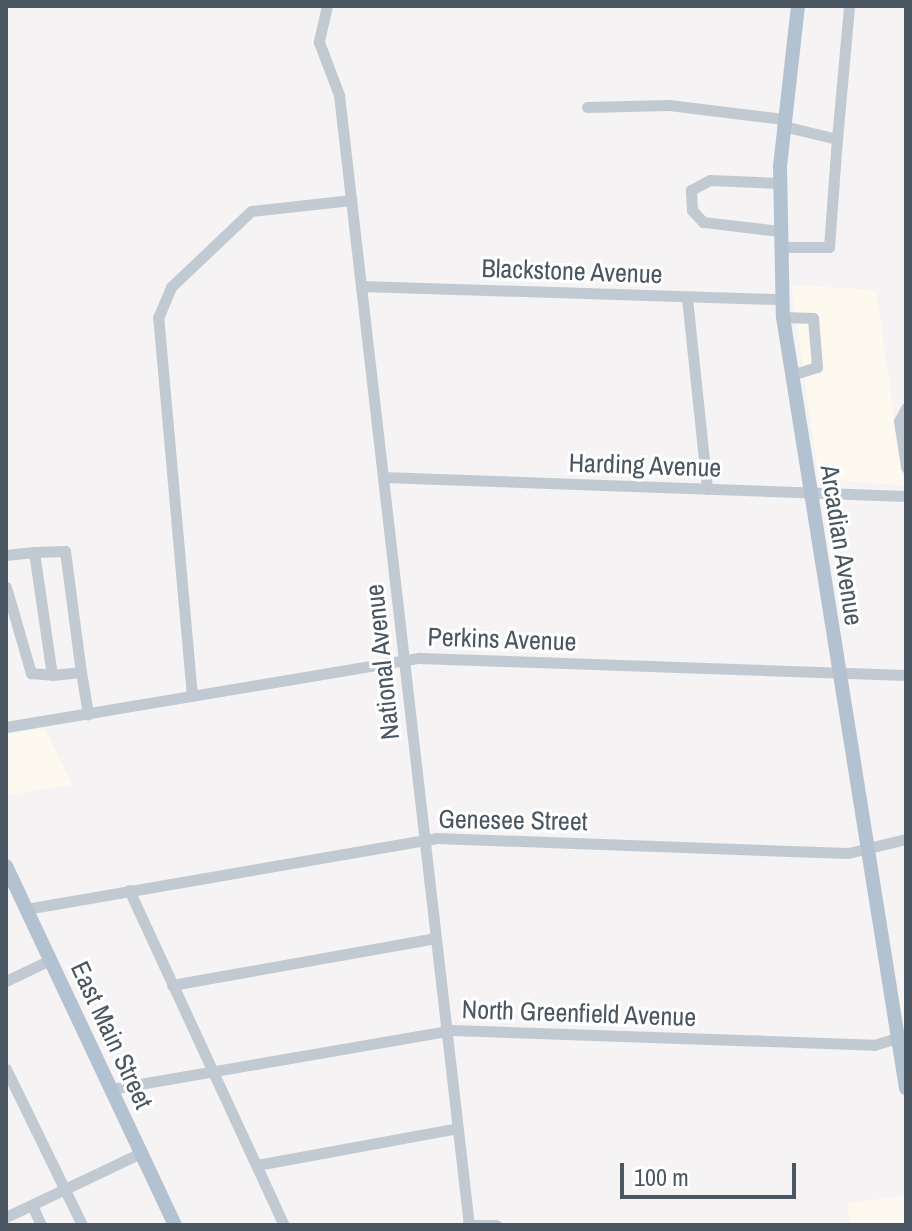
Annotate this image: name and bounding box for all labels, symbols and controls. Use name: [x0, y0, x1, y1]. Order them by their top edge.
street label: Blackstone Avenue: [480, 252, 664, 290]
street label: Harding Avenue: [568, 447, 722, 483]
street label: Arcadian Avenue: [814, 462, 870, 628]
street label: National Avenue: [358, 582, 406, 742]
street label: Perkins Avenue: [426, 621, 578, 657]
street label: Genesee Street: [438, 803, 588, 837]
street label: East Main Street: [64, 956, 160, 1114]
street label: North Greenfield Avenue: [461, 993, 697, 1033]
scale bar: [624, 1147, 800, 1197]
text: 100 m: [634, 1161, 689, 1193]

